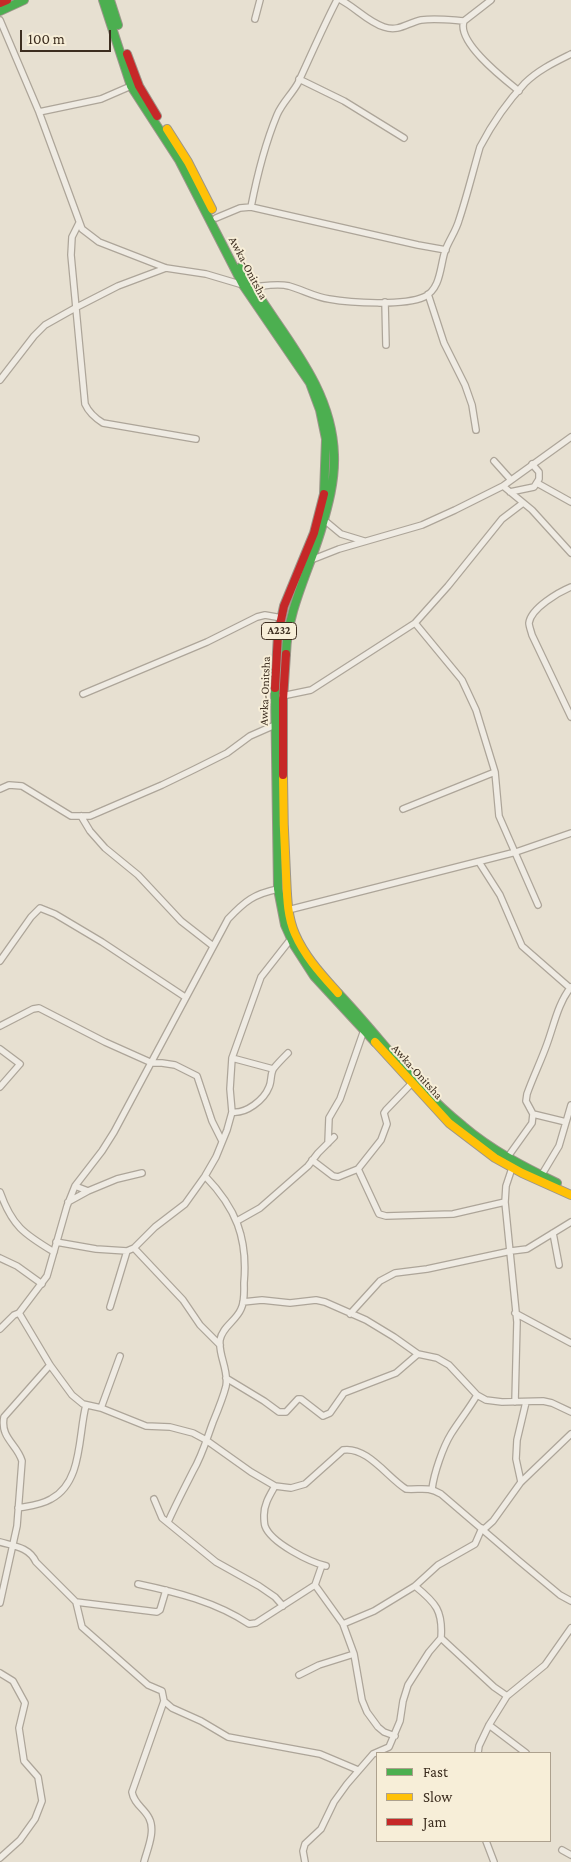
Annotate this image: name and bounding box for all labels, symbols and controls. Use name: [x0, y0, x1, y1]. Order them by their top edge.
scale bar: [22, 20, 114, 52]
text: 100 m: [28, 31, 65, 47]
street label: Awka-Onitsha: [225, 234, 271, 302]
road number: A232: [262, 622, 296, 640]
street label: Awka-Onitsha: [257, 656, 273, 726]
street label: Awka-Onitsha: [388, 1041, 446, 1103]
legend: [376, 1752, 551, 1842]
text: Fast: [423, 1764, 448, 1780]
text: Slow: [423, 1789, 452, 1805]
text: Jam: [423, 1814, 446, 1830]

